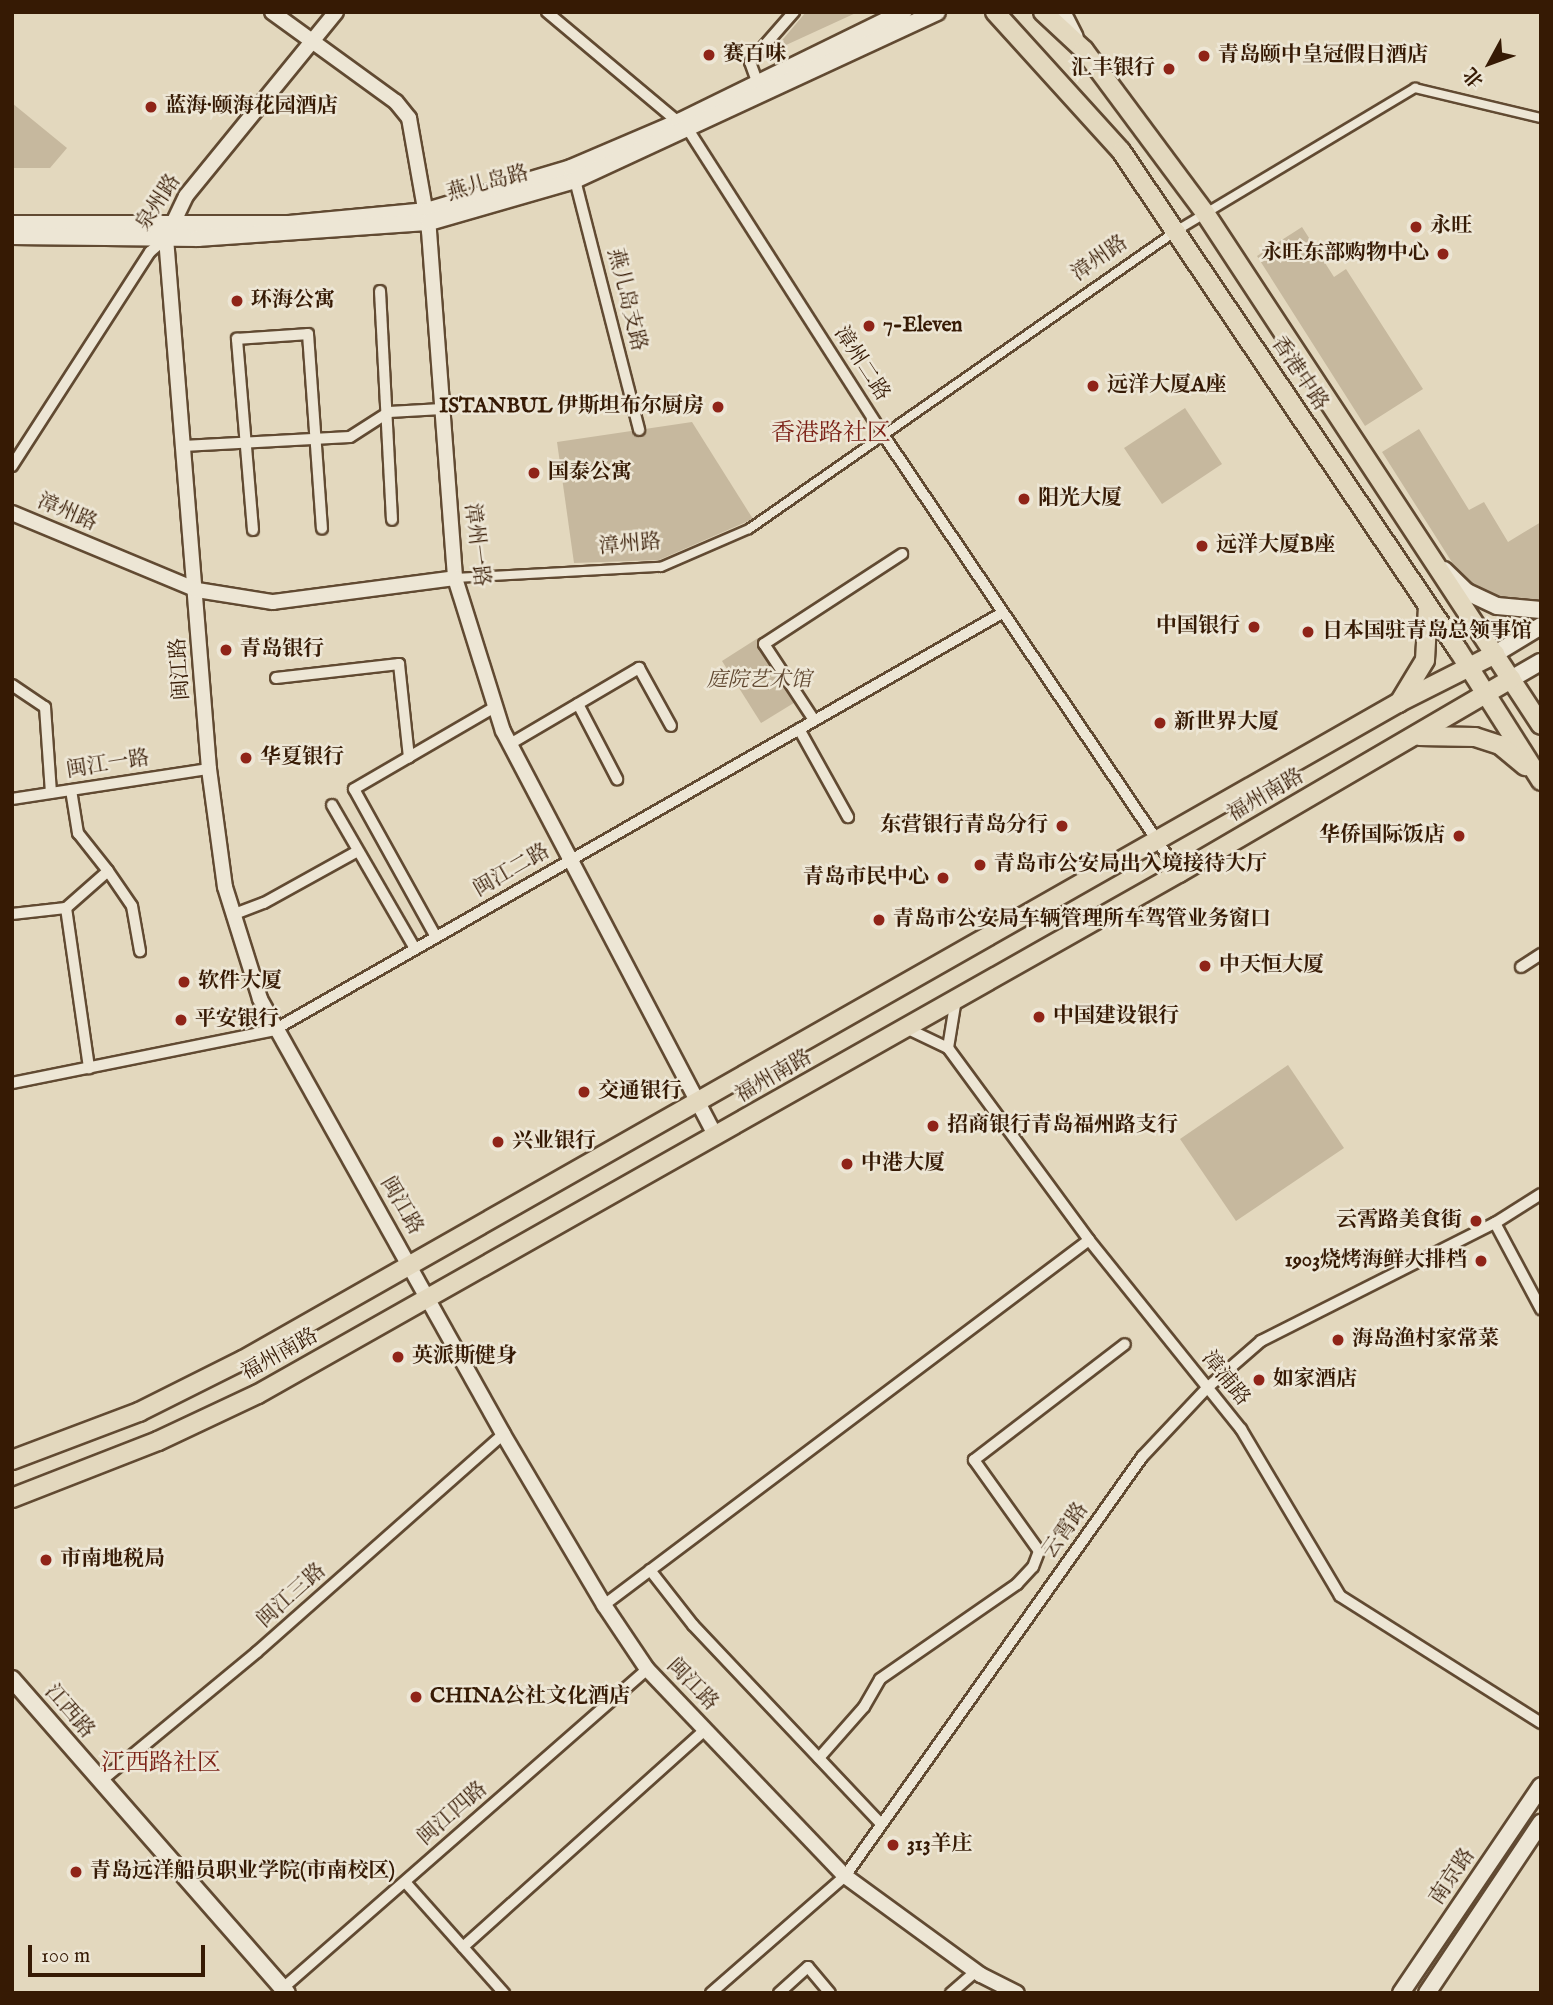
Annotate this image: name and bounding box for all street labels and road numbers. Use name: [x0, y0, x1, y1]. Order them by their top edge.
street label: 燕儿岛路: [444, 161, 532, 207]
street label: 泉州路: [131, 170, 187, 236]
street label: 漳州路: [1067, 231, 1133, 287]
street label: 燕儿岛支路: [601, 246, 651, 354]
street label: 漳州二路: [828, 322, 894, 406]
street label: 香港中路: [1265, 332, 1333, 416]
street label: 漳州路: [33, 489, 101, 537]
street label: 漳州一路: [458, 502, 494, 588]
street label: 漳州路: [598, 530, 662, 560]
street label: 闽江路: [166, 637, 196, 701]
street label: 闽江一路: [65, 746, 151, 784]
street label: 福州南路: [1223, 764, 1309, 828]
street label: 闽江二路: [469, 839, 555, 903]
street label: 福州南路: [731, 1045, 817, 1109]
street label: 闽江路: [374, 1172, 428, 1240]
street label: 福州南路: [237, 1324, 323, 1386]
street label: 漳浦路: [1195, 1347, 1255, 1411]
street label: 云霄路: [1038, 1498, 1094, 1564]
street label: 闽江三路: [252, 1559, 332, 1633]
street label: 闽江路: [661, 1654, 723, 1716]
street label: 江西路: [39, 1680, 99, 1744]
street label: 闽江四路: [413, 1777, 493, 1851]
street label: 南京路: [1425, 1844, 1481, 1910]

